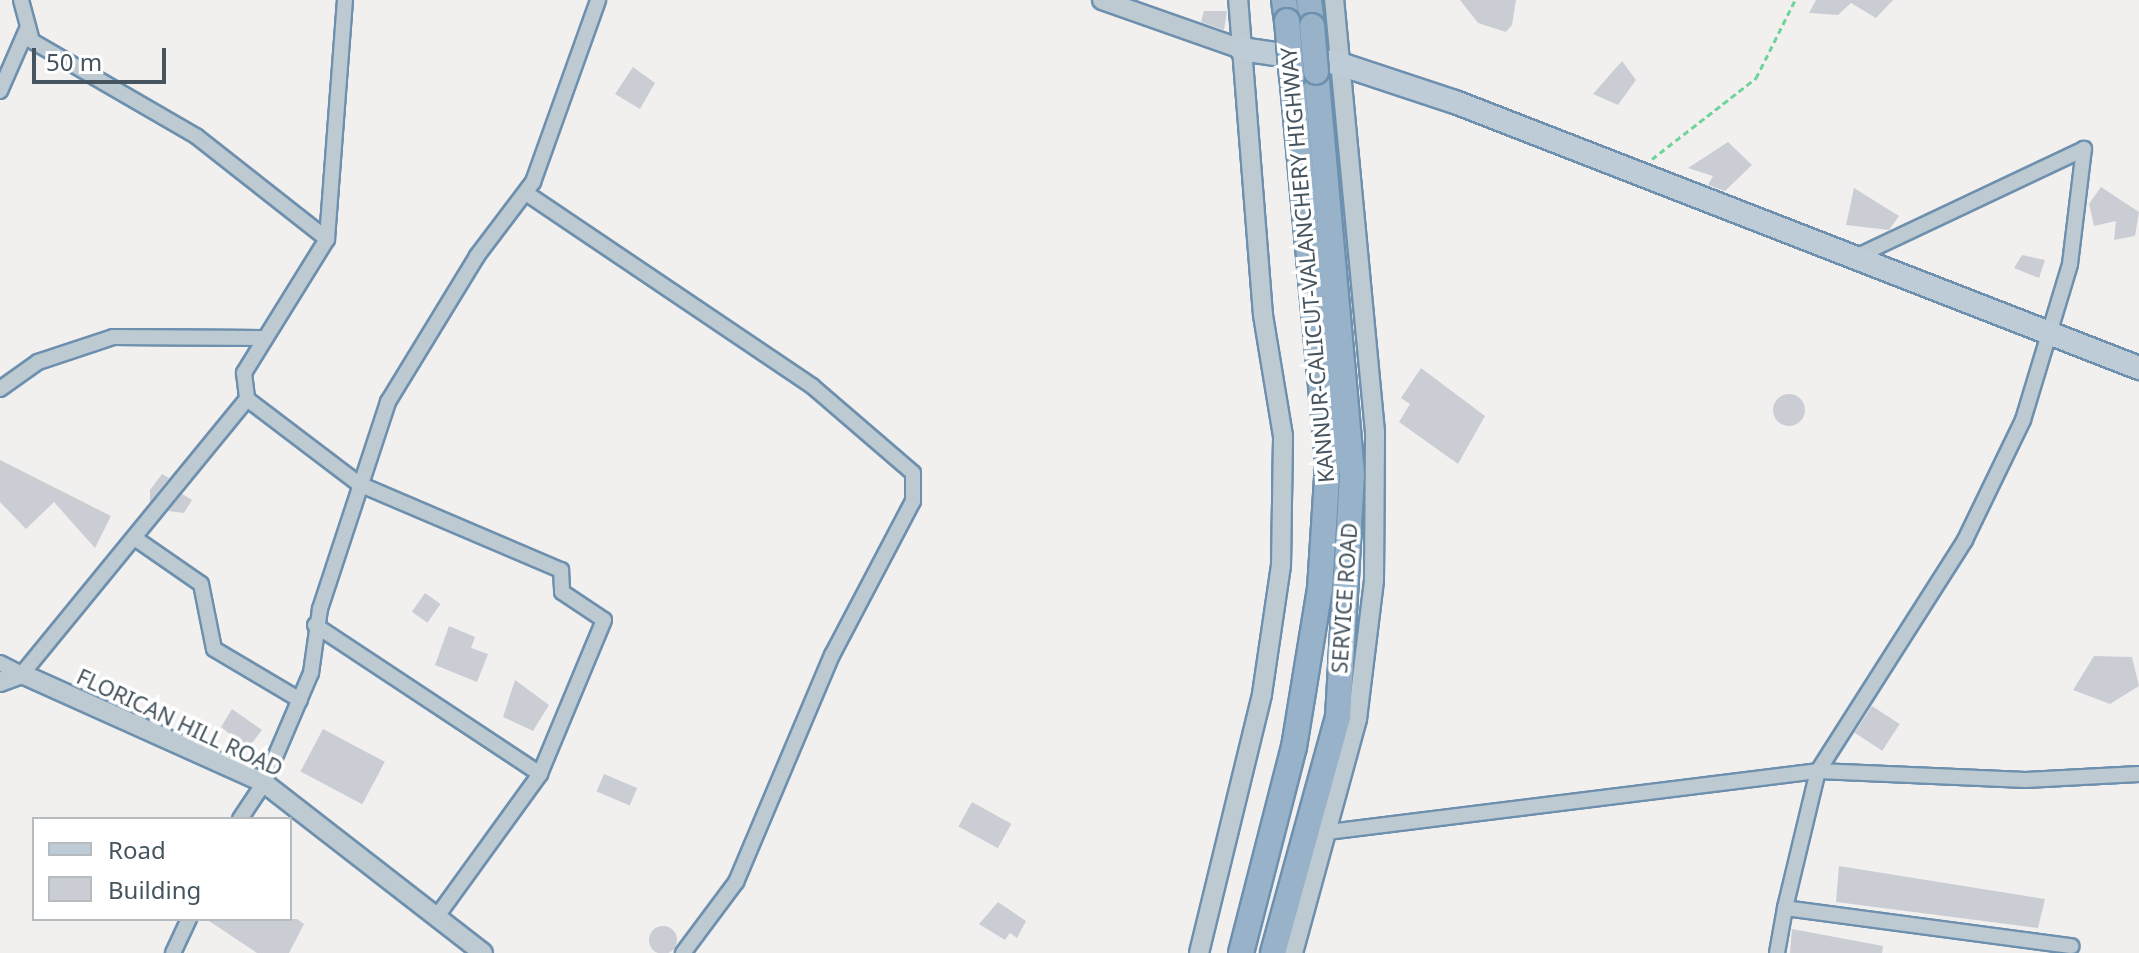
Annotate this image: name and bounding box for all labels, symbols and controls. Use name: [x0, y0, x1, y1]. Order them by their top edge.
scale bar: [36, 32, 170, 82]
text: 50 m: [46, 45, 102, 78]
street label: KANNUR-CALICUT-VALANCHERY HIGHWAY: [1275, 46, 1339, 484]
street label: SERVICE ROAD: [1326, 522, 1362, 674]
street label: FLORICAN HILL ROAD: [73, 663, 287, 781]
legend: [32, 817, 292, 921]
text: Road: [108, 833, 166, 866]
text: Building: [108, 873, 201, 906]

